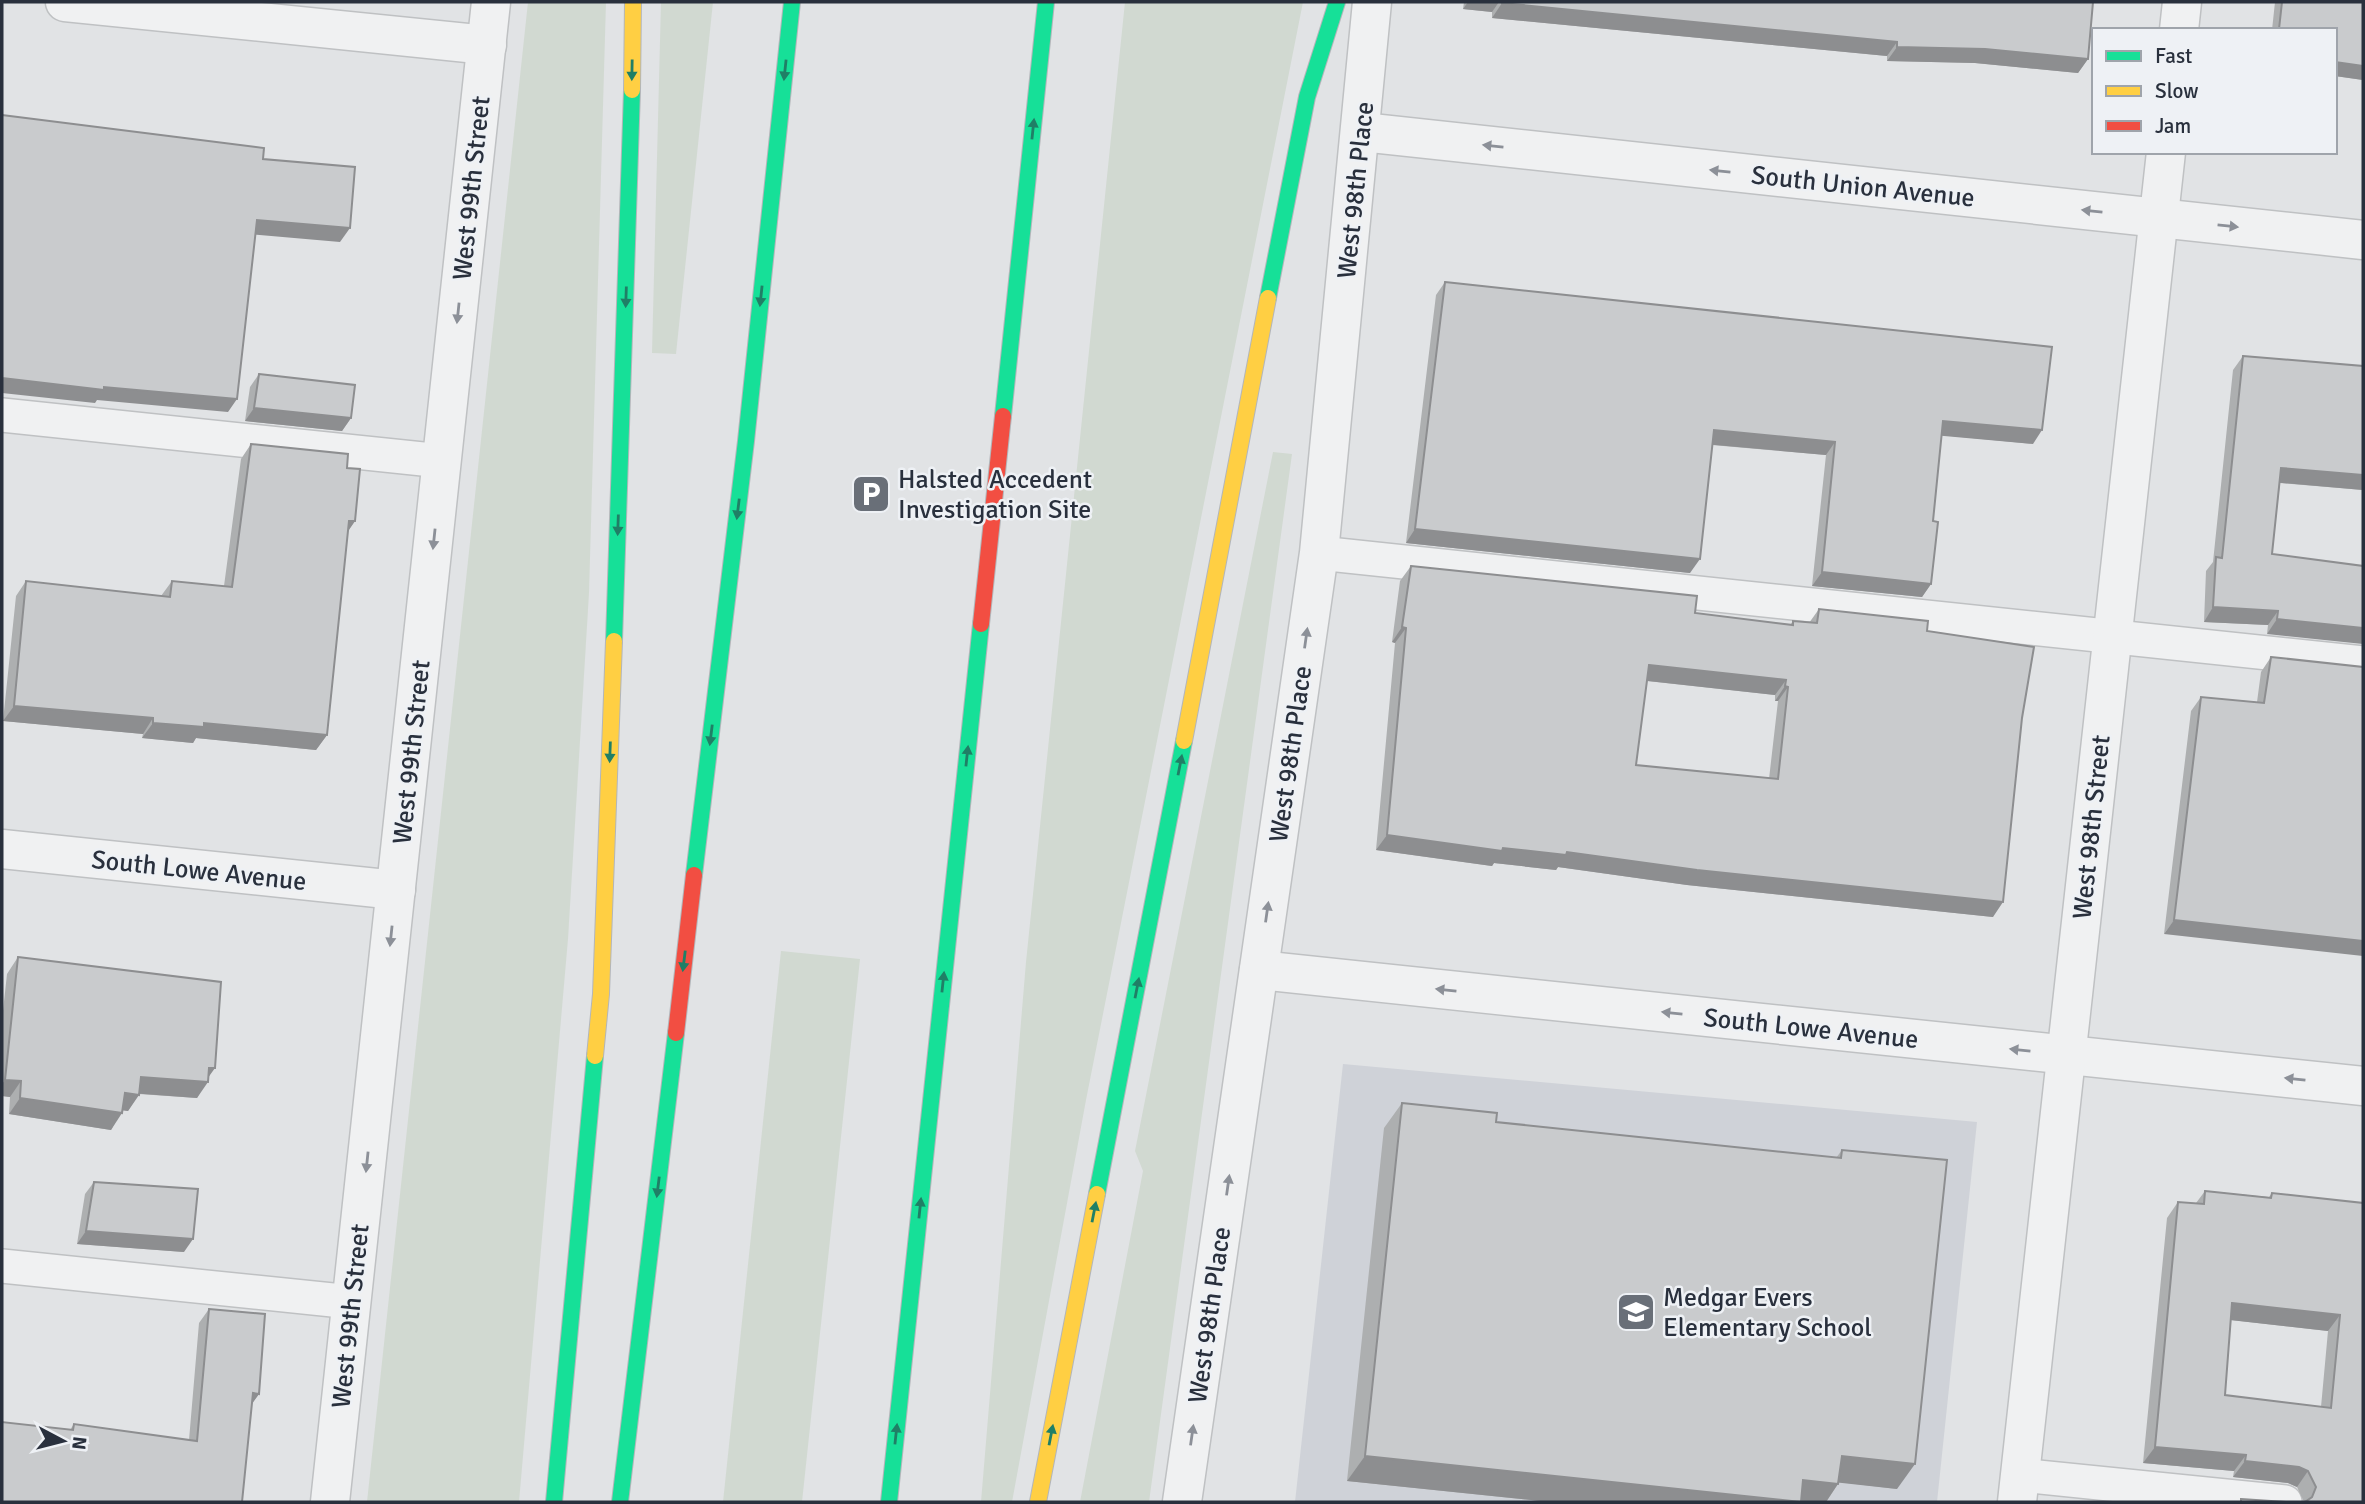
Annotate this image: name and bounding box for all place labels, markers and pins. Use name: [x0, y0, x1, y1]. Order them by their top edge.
place label: Halsted Accedent Investigation Site: [898, 464, 1092, 526]
parking icon: Halsted Accedent Investigation Site: [850, 473, 892, 515]
place label: Medgar Evers Elementary School: [1663, 1282, 1872, 1344]
school or university icon: Medgar Evers Elementary School: [1615, 1291, 1657, 1333]

